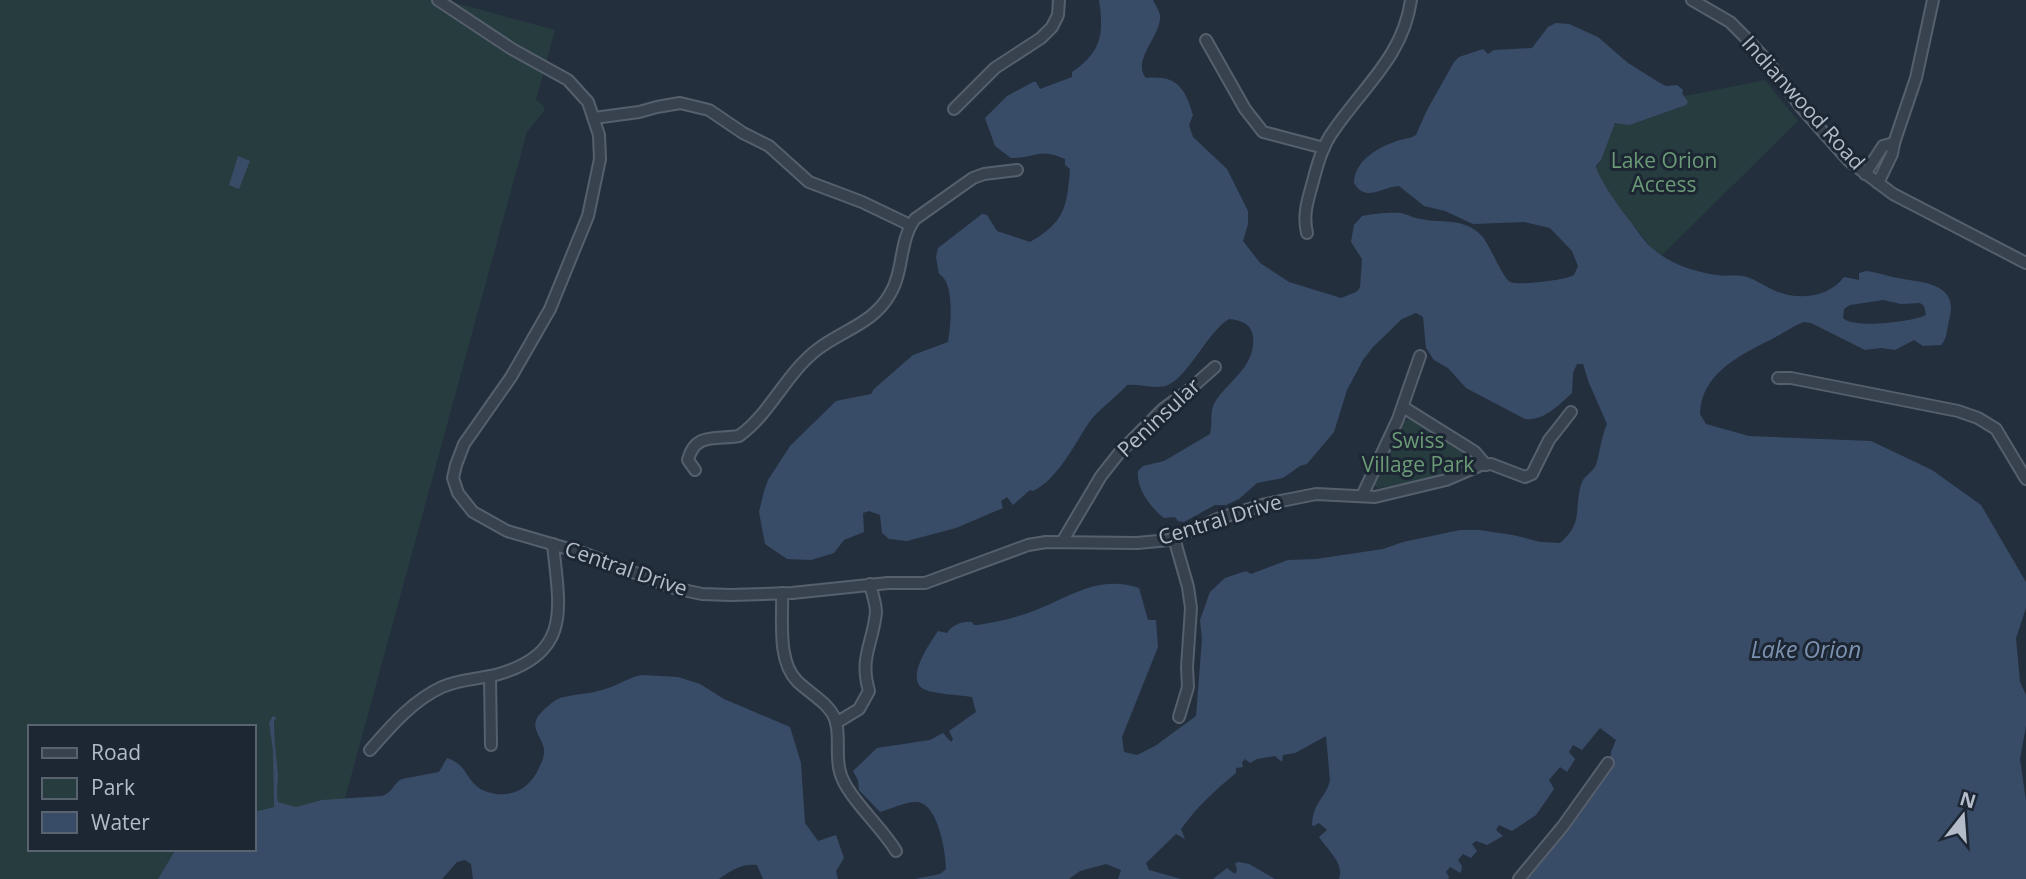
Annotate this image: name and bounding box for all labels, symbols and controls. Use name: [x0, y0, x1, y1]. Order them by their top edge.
street label: Indianwood Road: [1736, 29, 1871, 175]
park label: Lake Orion Access: [1611, 146, 1717, 198]
street label: Peninsular: [1111, 371, 1206, 463]
park label: Swiss Village Park: [1362, 426, 1474, 478]
street label: Central Drive: [1155, 487, 1285, 551]
street label: Central Drive: [561, 534, 691, 602]
water label: Lake Orion: [1751, 633, 1861, 665]
legend: [28, 725, 256, 851]
text: Road: [91, 738, 141, 766]
text: Park: [91, 773, 135, 801]
north arrow: [1928, 781, 1998, 851]
text: N: [1957, 785, 1979, 814]
text: Water: [91, 808, 150, 836]

